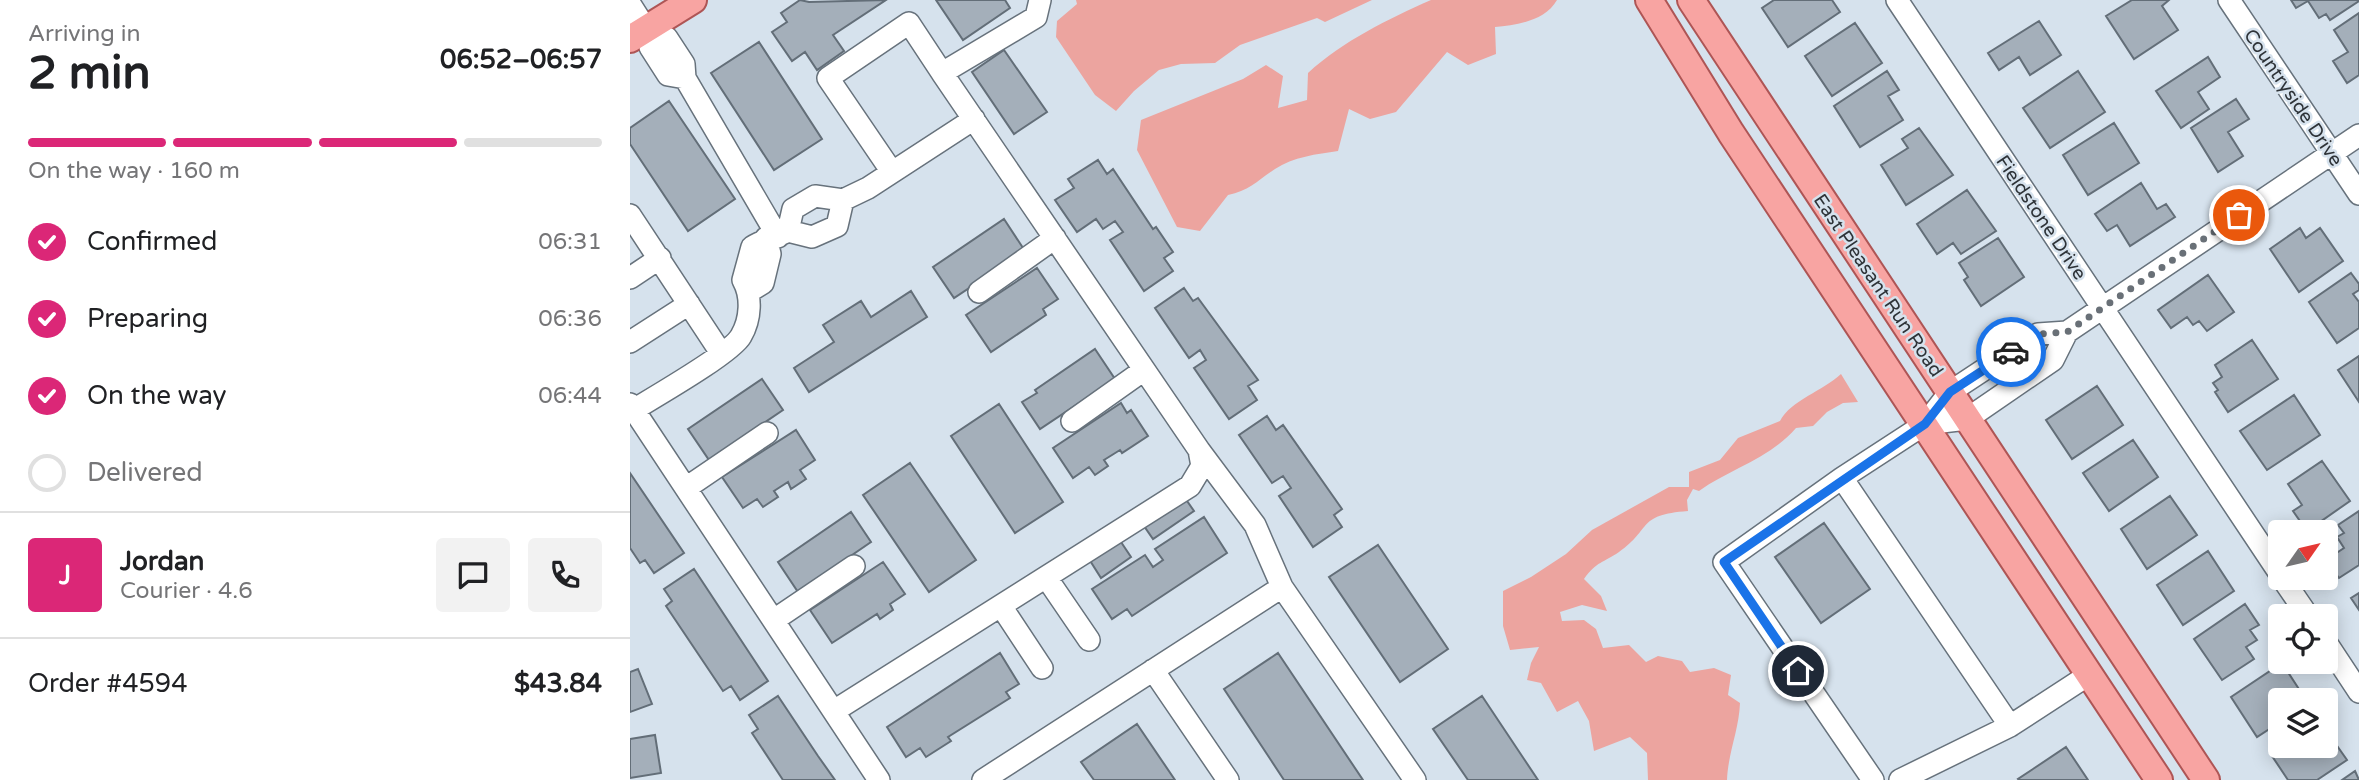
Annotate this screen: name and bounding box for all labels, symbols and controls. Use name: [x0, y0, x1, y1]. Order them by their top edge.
text: Arriving in: [28, 20, 141, 48]
street label: Countryside Drive: [2239, 25, 2347, 170]
text: 06:52–06:57: [440, 44, 602, 75]
text: 2 min: [28, 46, 151, 101]
street label: Fieldstone Drive: [1991, 151, 2091, 284]
text: On the way · 160 m: [28, 157, 240, 185]
pin: [2209, 185, 2269, 245]
street label: East Pleasant Run Road: [1809, 190, 1948, 381]
icon: bag: [2220, 196, 2258, 234]
icon: check: [28, 223, 66, 261]
text: Confirmed: [87, 226, 217, 257]
text: 06:31: [538, 228, 602, 256]
icon: check: [28, 300, 66, 338]
text: Preparing: [87, 303, 208, 334]
text: 06:36: [538, 305, 602, 333]
courier: [1976, 317, 2046, 387]
icon: car: [1992, 333, 2030, 371]
icon: check: [28, 377, 66, 415]
text: On the way: [87, 380, 227, 411]
text: 06:44: [538, 382, 602, 410]
text: Delivered: [87, 457, 203, 488]
north arrow: [2268, 520, 2338, 590]
map controls: [2268, 520, 2338, 758]
button: chat: [436, 538, 510, 612]
button: phone: [528, 538, 602, 612]
text: Jordan: [120, 546, 204, 577]
text: J: [59, 560, 71, 591]
text: Courier · 4.6: [120, 577, 253, 605]
button: locate: [2268, 604, 2338, 674]
pin: [1768, 641, 1828, 701]
icon: home: [1779, 652, 1817, 690]
text: Order #4594: [28, 668, 188, 699]
text: $43.84: [514, 668, 602, 699]
button: layers: [2268, 688, 2338, 758]

